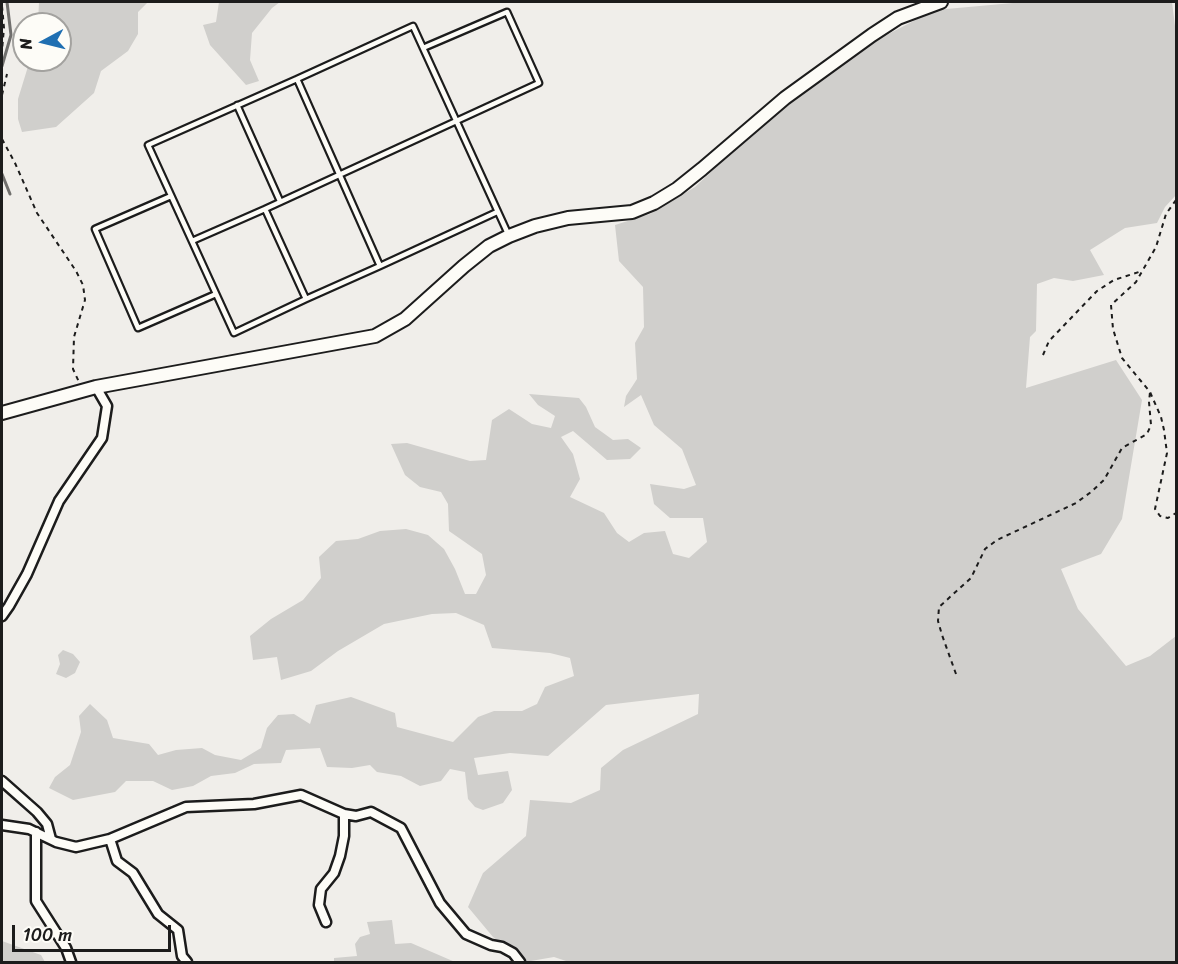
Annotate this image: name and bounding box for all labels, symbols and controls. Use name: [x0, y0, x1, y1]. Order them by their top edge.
north arrow: [12, 12, 72, 72]
text: N: [11, 37, 41, 51]
scale bar: [15, 913, 174, 951]
text: 100 m: [23, 919, 72, 951]

